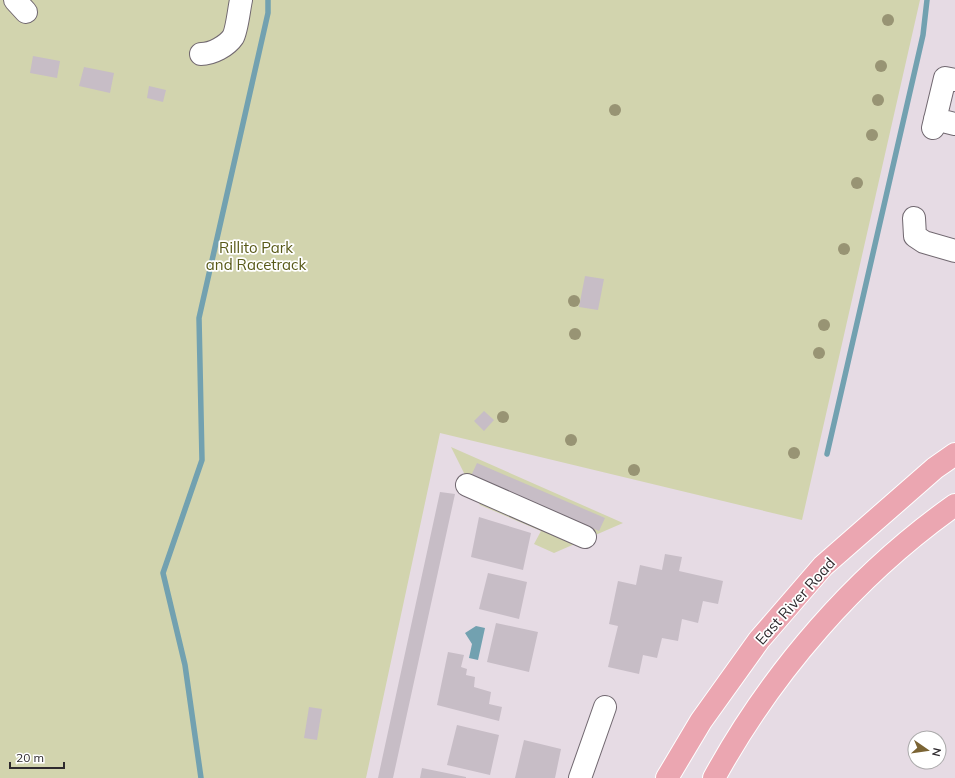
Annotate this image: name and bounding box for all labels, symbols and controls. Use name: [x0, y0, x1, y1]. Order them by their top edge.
park label: Rillito Park and Racetrack: [206, 238, 306, 274]
street label: East River Road: [751, 554, 839, 648]
north arrow: [907, 730, 947, 770]
scale bar: [10, 744, 64, 770]
text: N: [929, 747, 944, 758]
text: 20 m: [16, 750, 44, 765]

